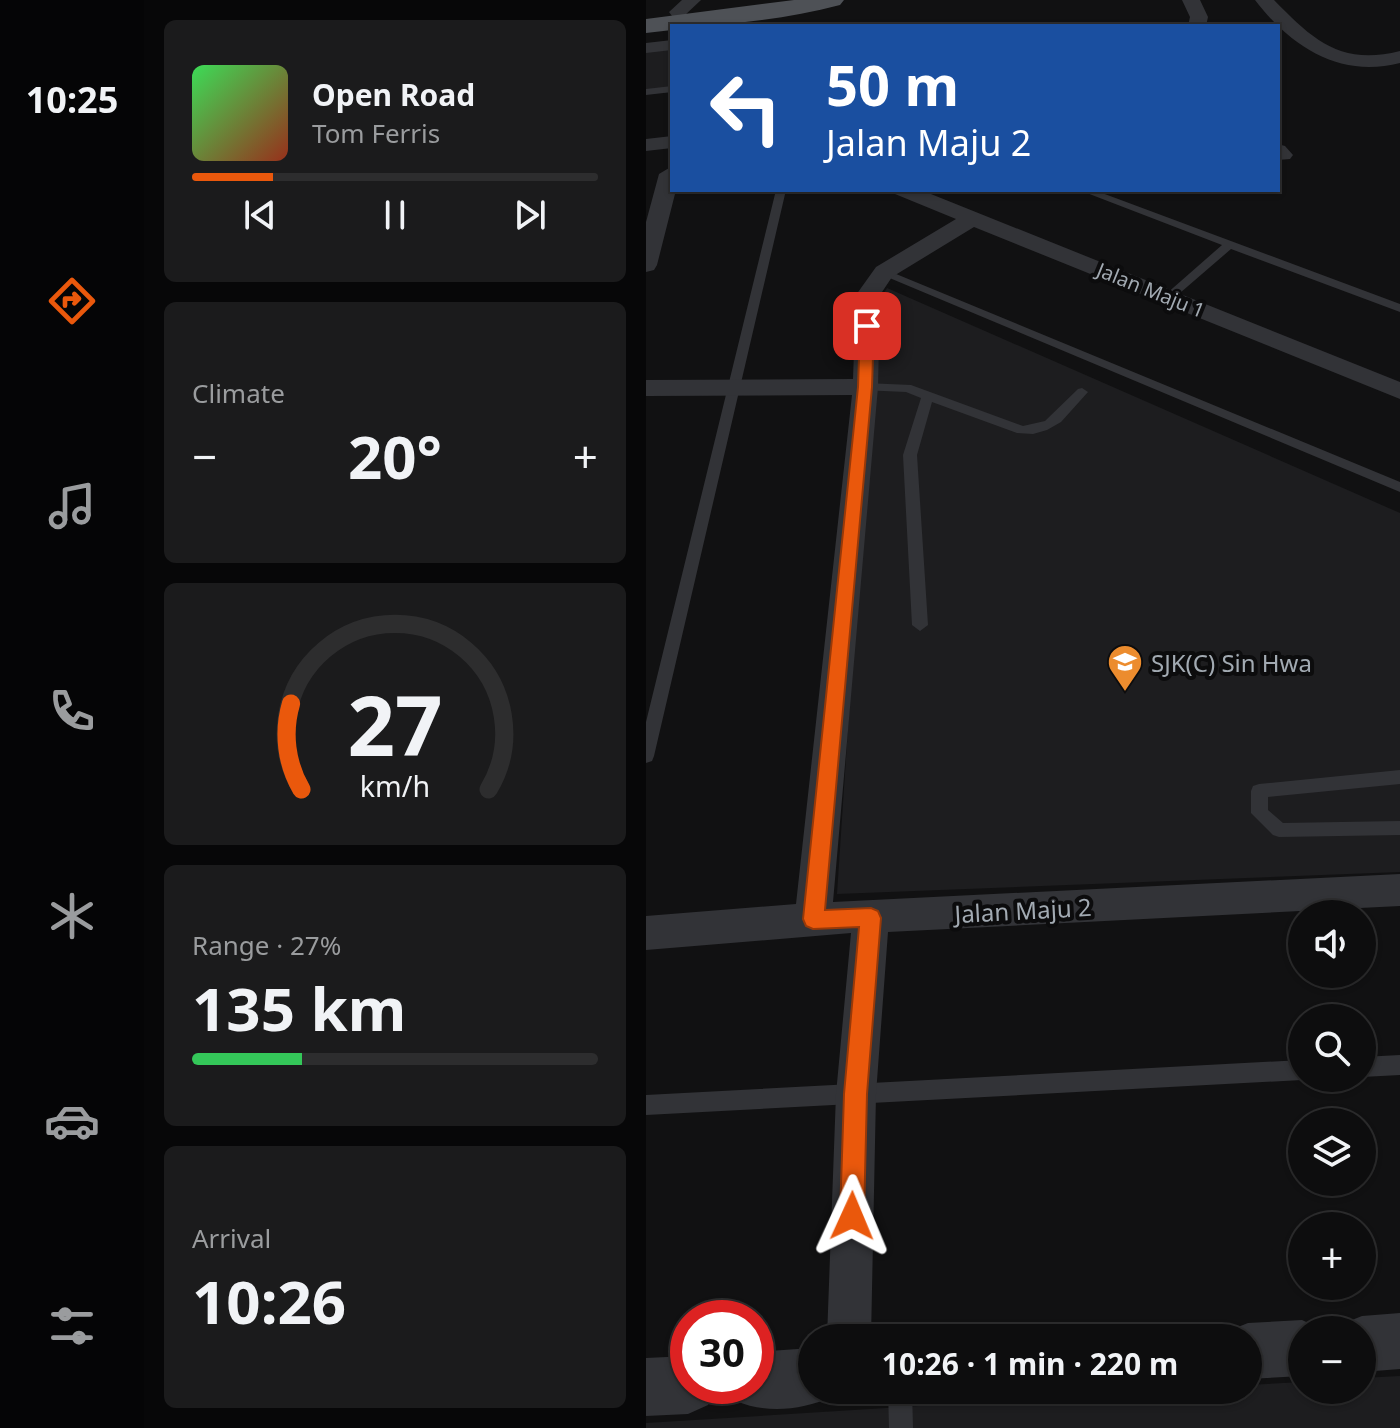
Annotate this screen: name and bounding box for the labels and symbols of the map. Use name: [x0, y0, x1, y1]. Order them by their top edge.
street label: Jalan Maju 1: [1091, 255, 1209, 324]
pin: [833, 292, 901, 360]
school or university icon: SJK(C) Sin Hwa: [1106, 643, 1144, 693]
place label: SJK(C) Sin Hwa: [1151, 646, 1312, 679]
street label: Jalan Maju 2: [952, 890, 1092, 930]
position arrow: [810, 1174, 894, 1258]
speed limit sign: 30: [670, 1300, 774, 1404]

